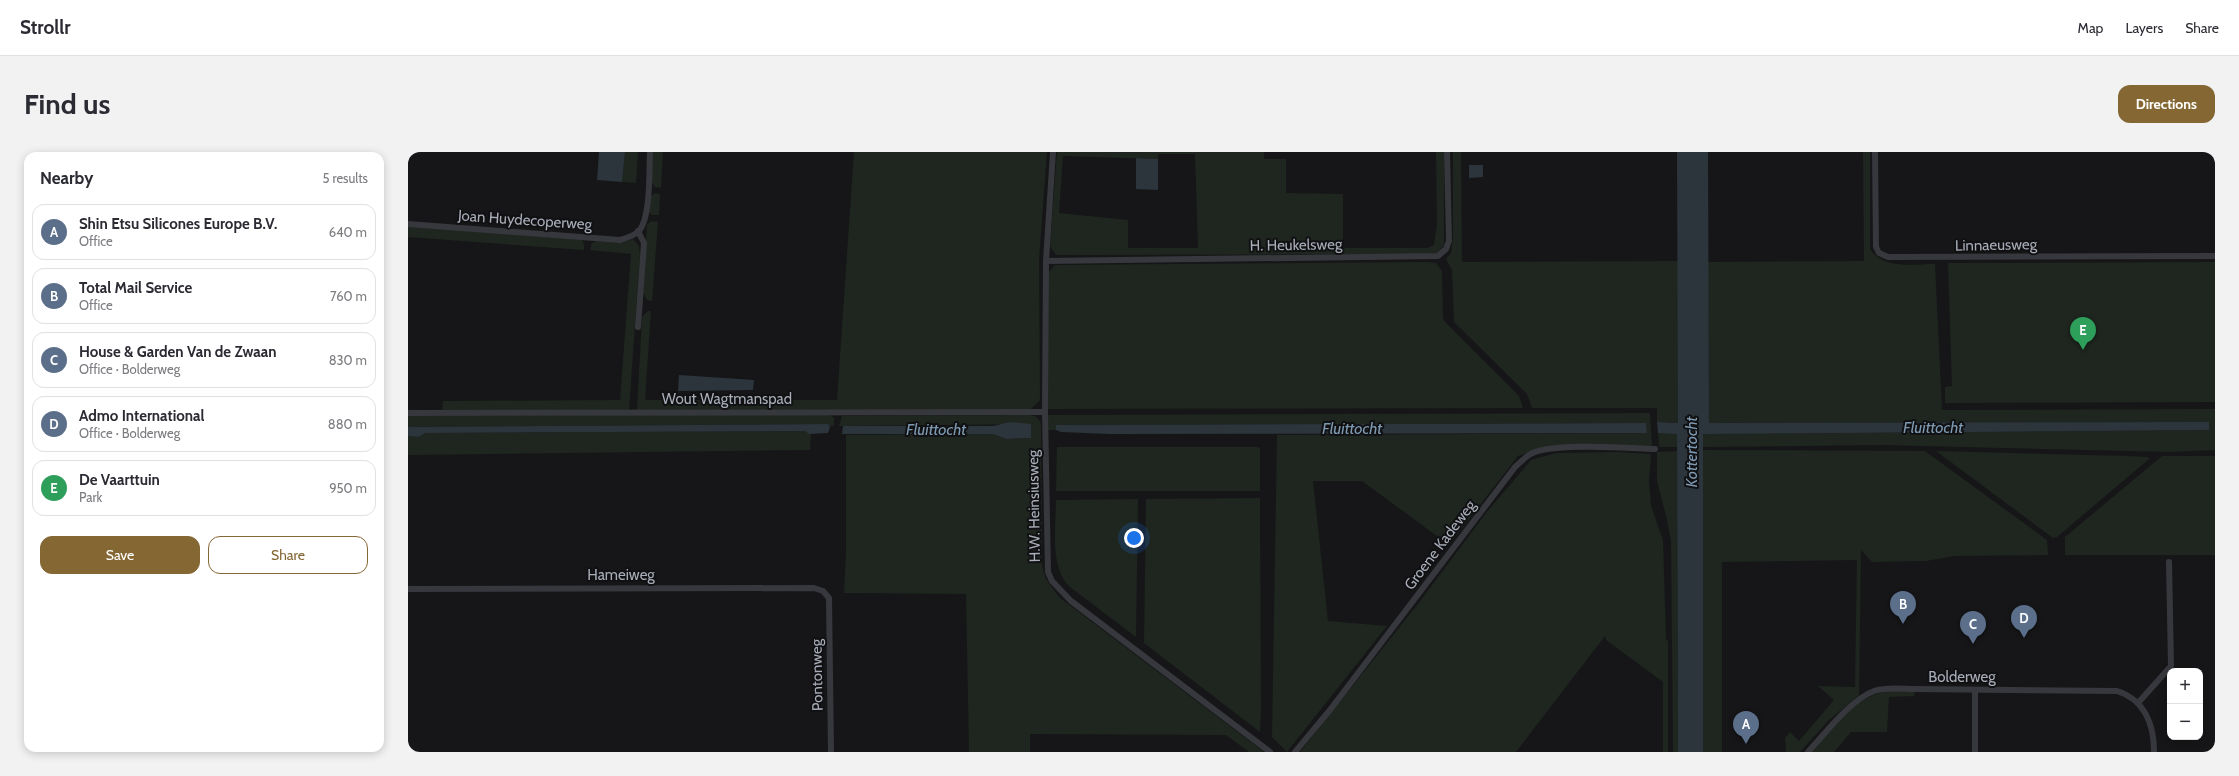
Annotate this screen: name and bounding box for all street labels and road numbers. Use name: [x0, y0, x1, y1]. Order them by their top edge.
street label: Joan Huydecoperweg: [456, 206, 593, 234]
street label: H. Heukelsweg: [1249, 235, 1343, 255]
street label: Linnaeusweg: [1955, 235, 2038, 255]
street label: Wout Wagtmanspad: [662, 390, 792, 408]
street label: H.W. Heinsiusweg: [1024, 449, 1044, 562]
street label: Groene Kadeweg: [1400, 496, 1480, 593]
street label: Hameiweg: [587, 566, 655, 584]
street label: Pontonweg: [807, 638, 827, 711]
street label: Bolderweg: [1928, 668, 1996, 686]

